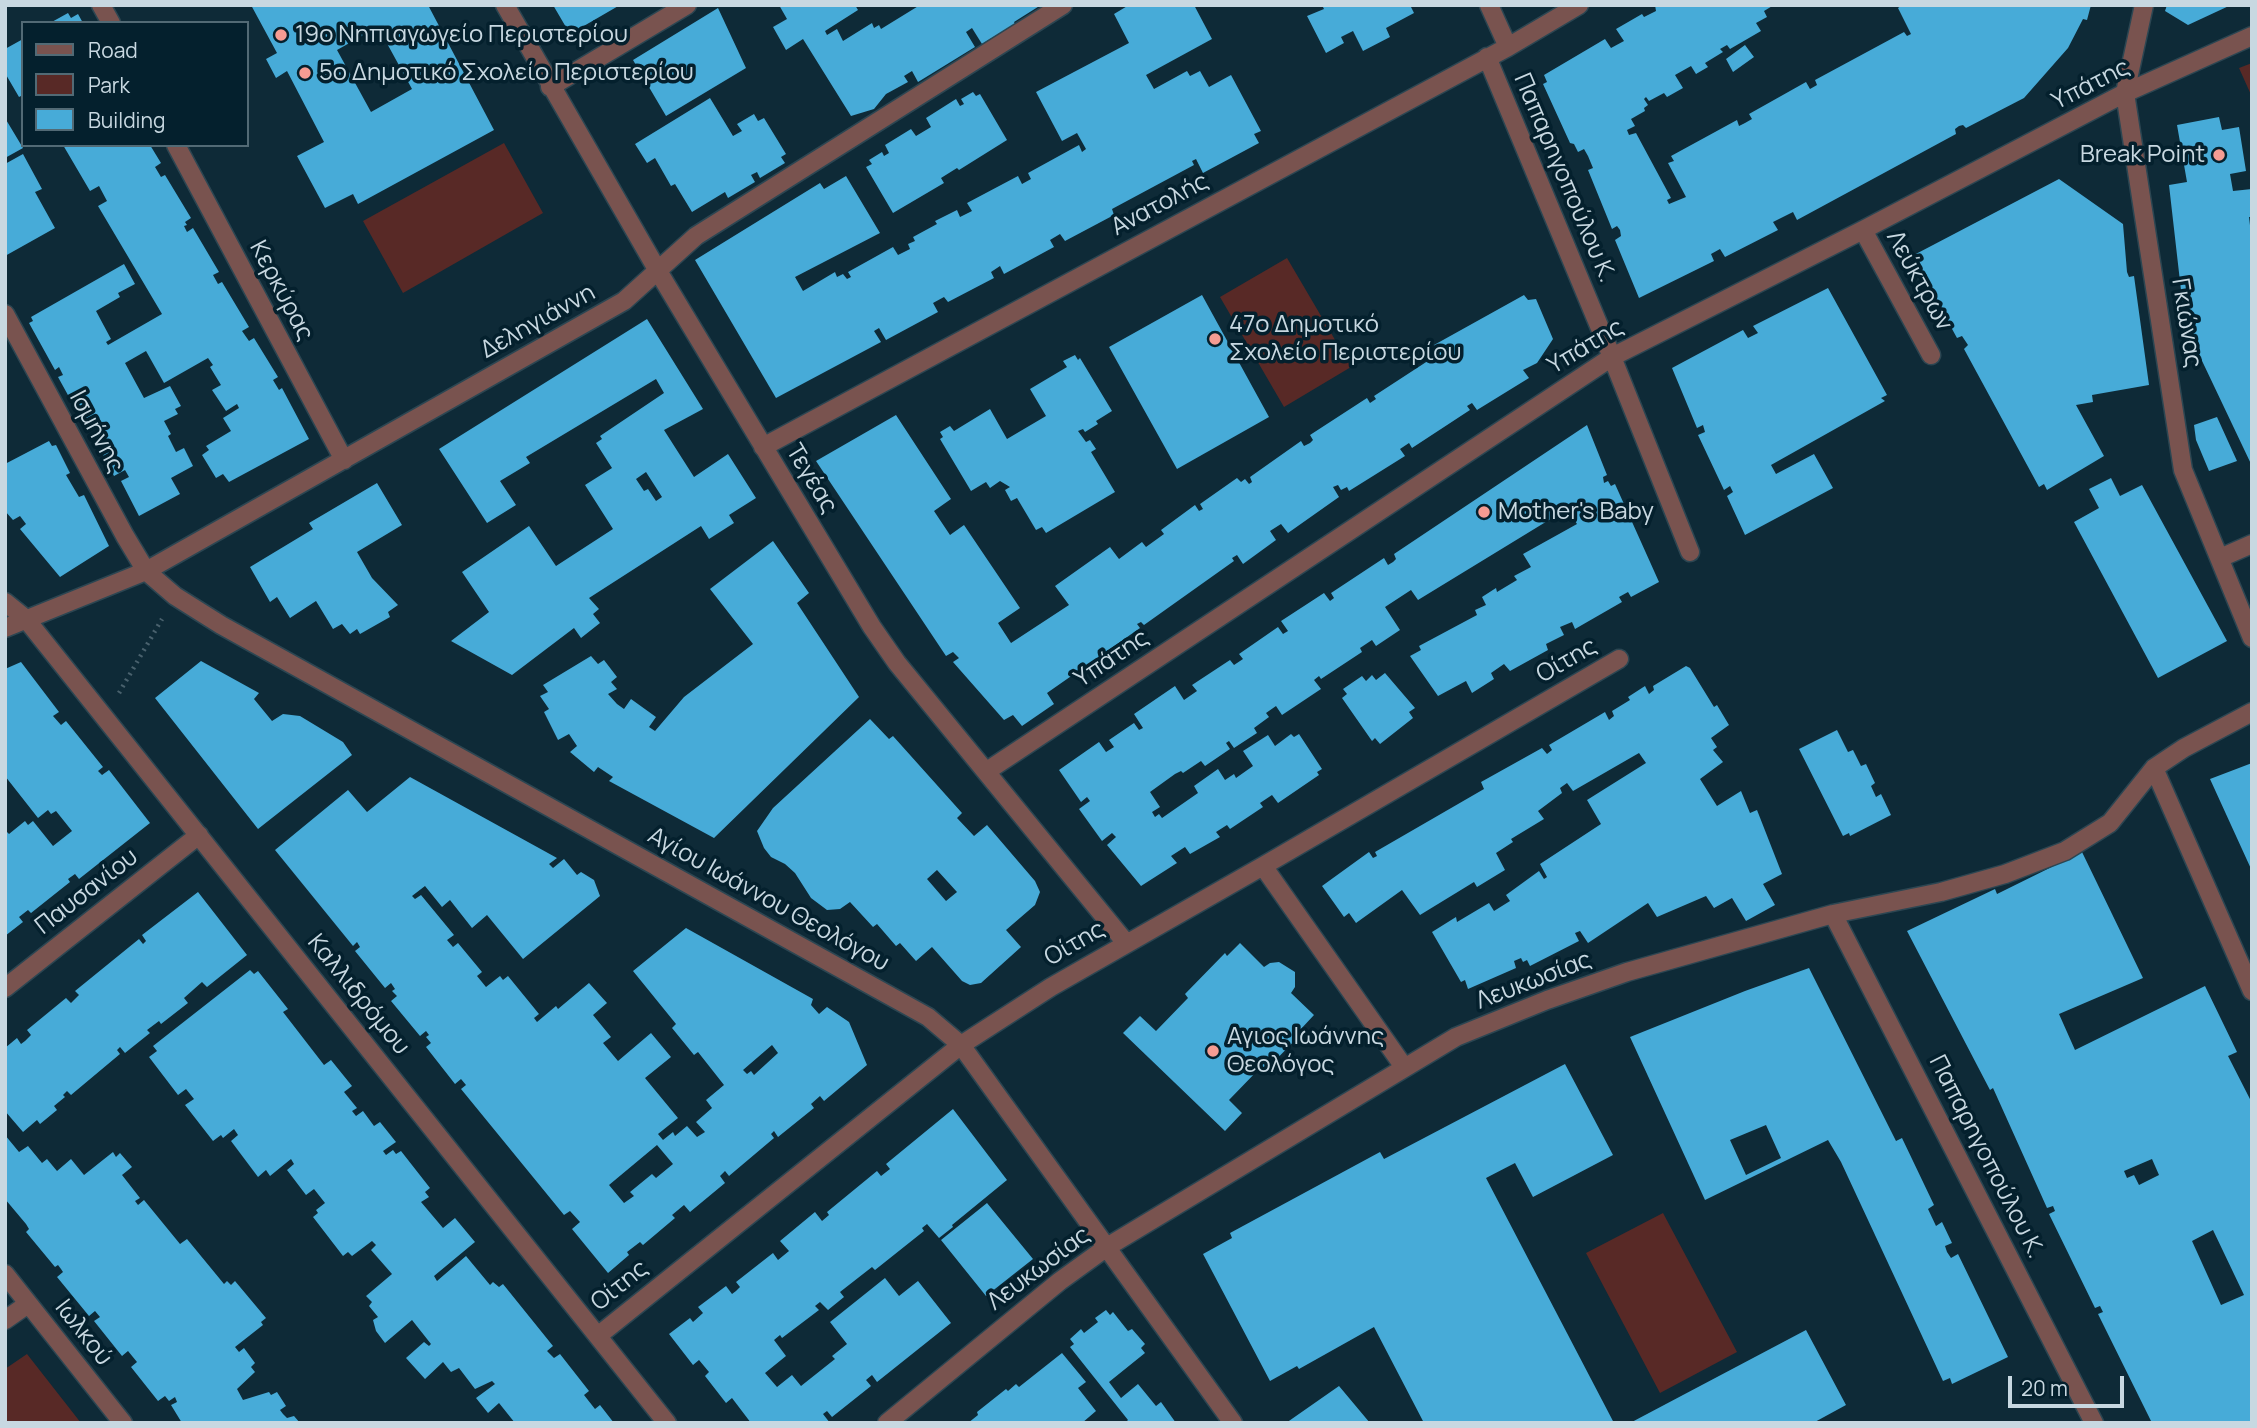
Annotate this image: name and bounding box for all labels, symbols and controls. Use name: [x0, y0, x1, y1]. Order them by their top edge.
legend: [21, 21, 248, 147]
place label: 19ο Νηπιαγωγείο Περιστερίου: [295, 21, 628, 49]
marker: 19ο Νηπιαγωγείο Περιστερίου: [273, 27, 289, 43]
text: Road: [88, 36, 138, 64]
street label: Υπάτης: [2047, 53, 2135, 117]
place label: 5ο Δημοτικό Σχολείο Περιστερίου: [319, 59, 694, 87]
marker: 5ο Δημοτικό Σχολείο Περιστερίου: [297, 65, 313, 81]
street label: Παπαρηγοπούλου Κ.: [1507, 69, 1621, 287]
text: Park: [88, 71, 130, 99]
text: Building: [88, 106, 165, 134]
place label: Break Point: [2080, 141, 2205, 169]
marker: Break Point: [2211, 147, 2227, 163]
street label: Ανατολής: [1106, 167, 1214, 243]
street label: Λεύκτρων: [1880, 226, 1958, 336]
street label: Κερκύρας: [243, 236, 319, 346]
street label: Γκιώνας: [2165, 276, 2207, 370]
street label: Δεληγιάννη: [476, 279, 600, 365]
place label: 47ο Δημοτικό Σχολείο Περιστερίου: [1229, 311, 1461, 367]
street label: Υπάτης: [1543, 313, 1629, 381]
marker: 47ο Δημοτικό Σχολείο Περιστερίου: [1207, 331, 1223, 347]
street label: Ισμήνης: [63, 386, 129, 478]
street label: Τεγέας: [779, 439, 843, 519]
place label: Mother's Baby: [1498, 498, 1654, 526]
marker: Mother's Baby: [1476, 504, 1492, 520]
street label: Υπάτης: [1070, 624, 1154, 694]
street label: Οίτης: [1532, 632, 1602, 690]
street label: Αγίου Ιωάννου Θεολόγου: [642, 822, 894, 978]
street label: Παυσανίου: [30, 843, 144, 941]
street label: Οίτης: [1040, 915, 1110, 973]
street label: Καλλιδρόμου: [301, 929, 415, 1061]
street label: Λευκωσίας: [1472, 946, 1596, 1016]
place label: Αγιος Ιωάννης Θεολόγος: [1227, 1023, 1384, 1079]
marker: Αγιος Ιωάννης Θεολόγος: [1205, 1043, 1221, 1059]
street label: Παπαρηγοπούλου Κ.: [1922, 1051, 2050, 1263]
street label: Λευκωσίας: [982, 1221, 1096, 1317]
street label: Οίτης: [586, 1254, 654, 1318]
street label: Ιωλκού: [48, 1294, 118, 1372]
scale bar: [2012, 1362, 2128, 1406]
text: 20 m: [2021, 1374, 2068, 1402]

